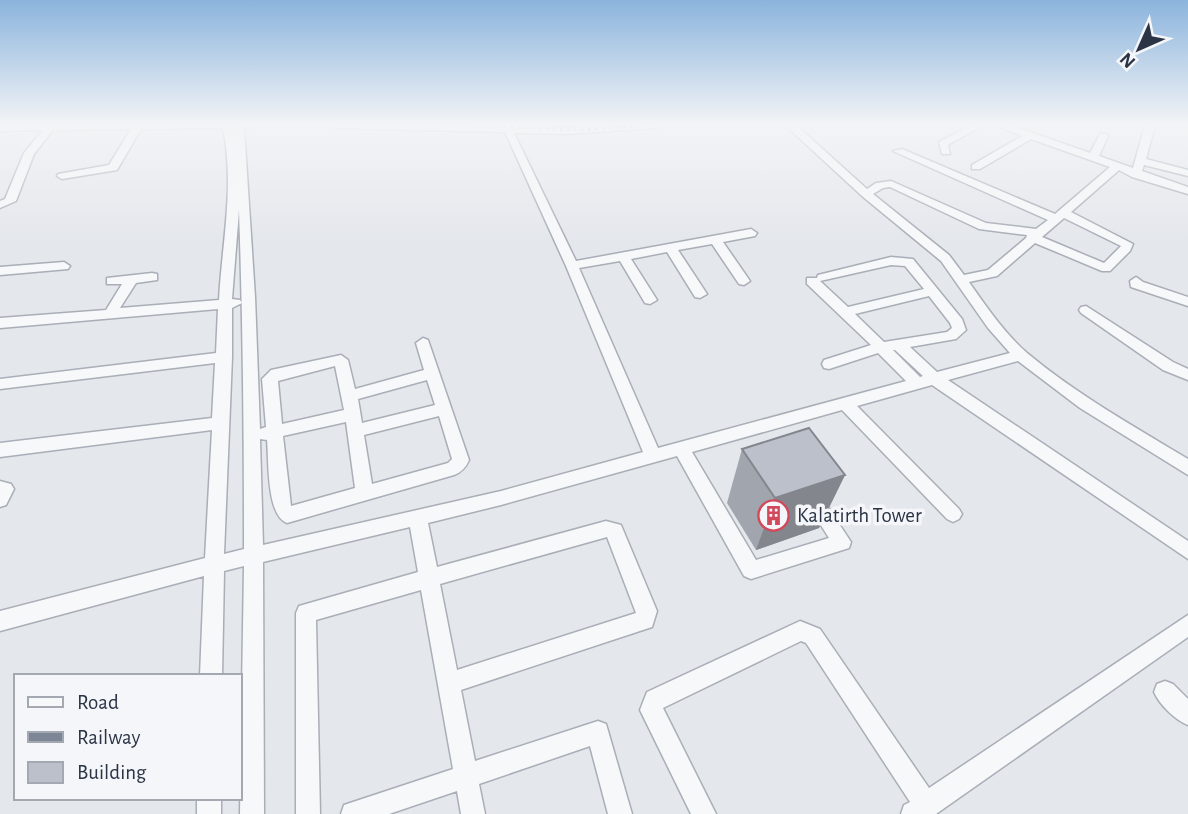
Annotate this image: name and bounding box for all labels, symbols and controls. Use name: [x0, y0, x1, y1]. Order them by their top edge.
north arrow: [1104, 14, 1174, 84]
text: N: [1117, 49, 1139, 71]
building icon: Kalatirth Tower: [757, 498, 791, 532]
place label: Kalatirth Tower: [797, 505, 922, 526]
legend: [14, 674, 242, 800]
text: Road: [77, 692, 119, 713]
text: Railway: [77, 727, 140, 748]
text: Building: [77, 762, 147, 783]

